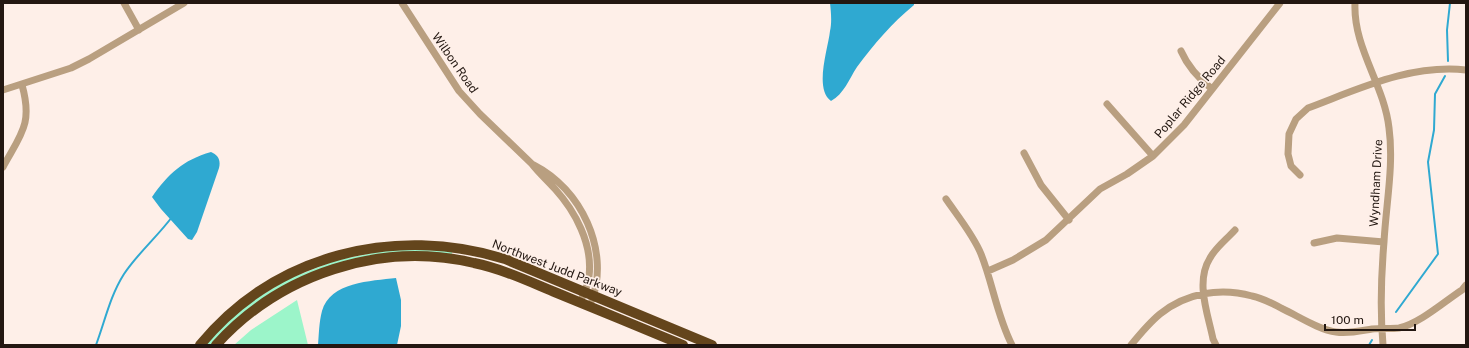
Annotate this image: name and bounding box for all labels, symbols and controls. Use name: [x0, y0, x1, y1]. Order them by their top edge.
street label: Wilbon Road: [429, 30, 481, 96]
street label: Poplar Ridge Road: [1152, 53, 1228, 141]
street label: Wyndham Drive: [1367, 139, 1385, 227]
street label: Northwest Judd Parkway: [490, 237, 624, 299]
scale bar: [1325, 306, 1415, 332]
text: 100 m: [1331, 313, 1364, 327]

